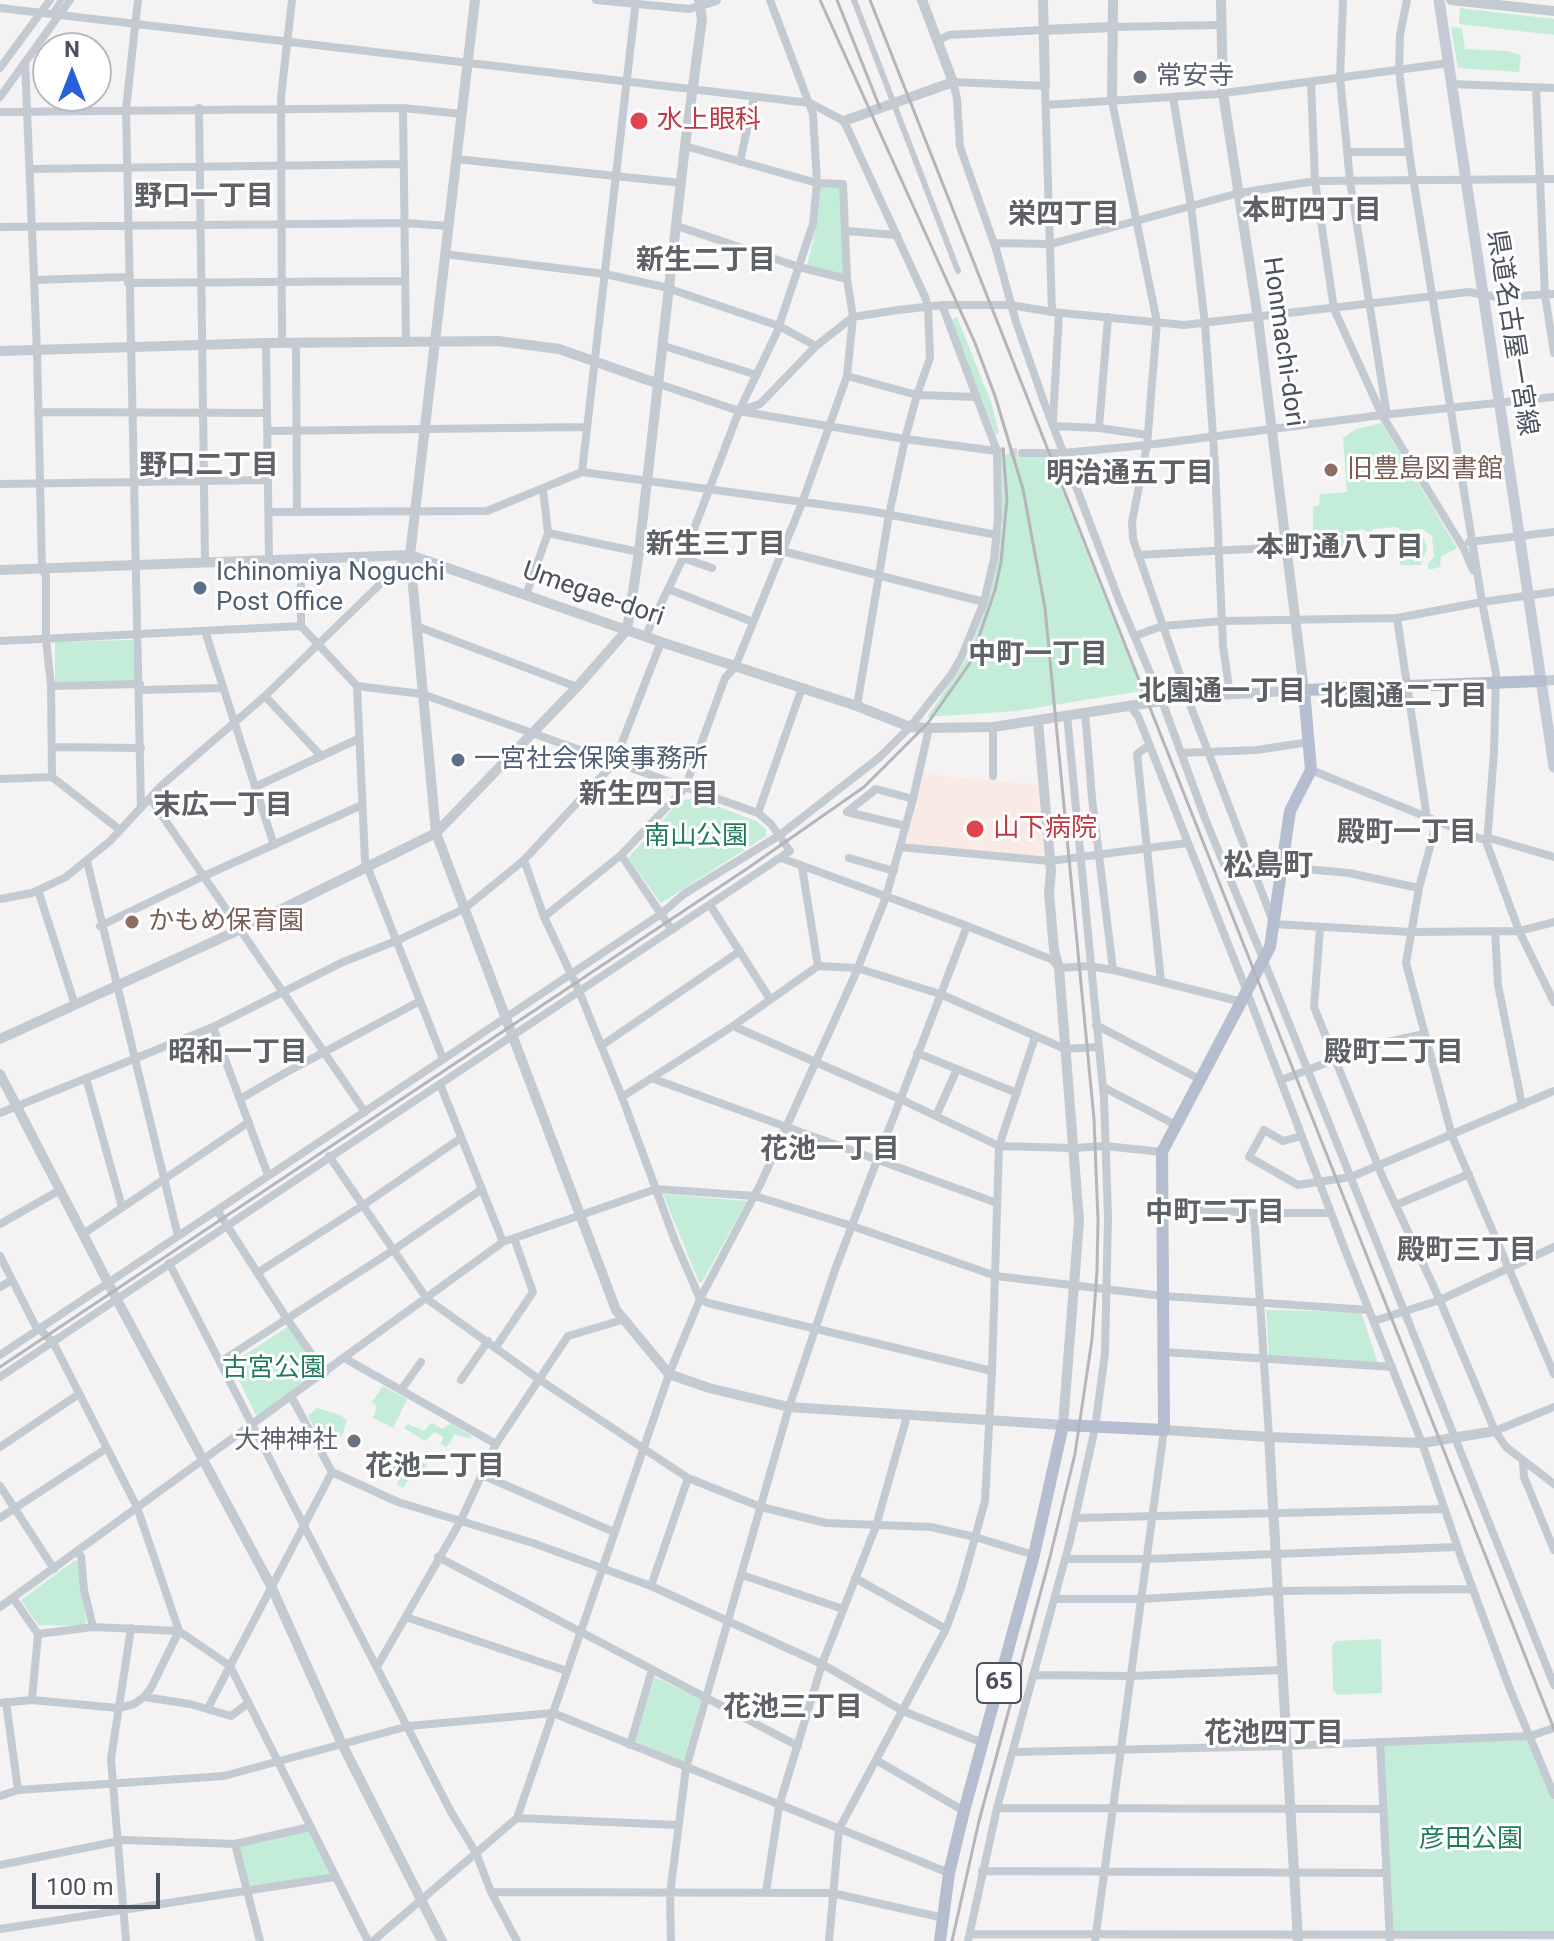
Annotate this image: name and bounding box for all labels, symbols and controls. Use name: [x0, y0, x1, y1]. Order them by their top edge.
north arrow: [32, 32, 112, 112]
text: N: [64, 37, 80, 62]
place label: 常安寺: [1156, 61, 1234, 93]
marker: 常安寺: [1131, 68, 1149, 86]
place label: 水上眼科: [657, 105, 761, 137]
marker: 水上眼科: [628, 110, 650, 132]
district label: 野口一丁目: [134, 181, 274, 215]
district label: 本町四丁目: [1242, 195, 1382, 229]
district label: 栄四丁目: [1008, 199, 1120, 233]
street label: 県道名古屋一宮線: [1479, 228, 1543, 438]
district label: 新生二丁目: [636, 245, 776, 279]
street label: Honmachi-dori: [1255, 255, 1309, 429]
district label: 野口二丁目: [139, 450, 279, 484]
place label: 旧豊島図書館: [1347, 454, 1503, 486]
district label: 明治通五丁目: [1046, 458, 1214, 492]
marker: 旧豊島図書館: [1322, 461, 1340, 479]
district label: 新生三丁目: [646, 529, 786, 563]
district label: 本町通八丁目: [1256, 532, 1424, 566]
street label: Umegae-dori: [518, 556, 668, 634]
place label: Ichinomiya Noguchi Post Office: [216, 557, 445, 618]
marker: Ichinomiya Noguchi Post Office: [191, 579, 209, 597]
district label: 中町一丁目: [968, 639, 1108, 673]
district label: 北園通一丁目: [1138, 676, 1306, 710]
district label: 北園通二丁目: [1320, 681, 1488, 715]
place label: 一宮社会保険事務所: [474, 744, 708, 776]
marker: 一宮社会保険事務所: [449, 751, 467, 769]
district label: 新生四丁目: [579, 779, 719, 813]
district label: 末広一丁目: [153, 790, 293, 824]
place label: 山下病院: [993, 813, 1097, 845]
district label: 殿町一丁目: [1337, 817, 1477, 851]
marker: 山下病院: [964, 818, 986, 840]
park label: 南山公園: [644, 821, 748, 853]
district label: 松島町: [1223, 849, 1313, 885]
place label: かもめ保育園: [148, 906, 304, 938]
marker: かもめ保育園: [123, 913, 141, 931]
district label: 昭和一丁目: [168, 1037, 308, 1071]
district label: 殿町二丁目: [1324, 1037, 1464, 1071]
district label: 花池一丁目: [760, 1134, 900, 1168]
district label: 中町二丁目: [1145, 1197, 1285, 1231]
district label: 殿町三丁目: [1397, 1235, 1537, 1269]
park label: 古宮公園: [222, 1353, 326, 1385]
place label: 大神神社: [234, 1425, 338, 1457]
marker: 大神神社: [345, 1432, 363, 1450]
district label: 花池二丁目: [365, 1451, 505, 1485]
road number: 65: [977, 1663, 1021, 1703]
district label: 花池三丁目: [723, 1692, 863, 1726]
district label: 花池四丁目: [1204, 1718, 1344, 1752]
park label: 彦田公園: [1419, 1824, 1523, 1856]
scale bar: [36, 1857, 164, 1907]
text: 100 m: [46, 1873, 113, 1901]

